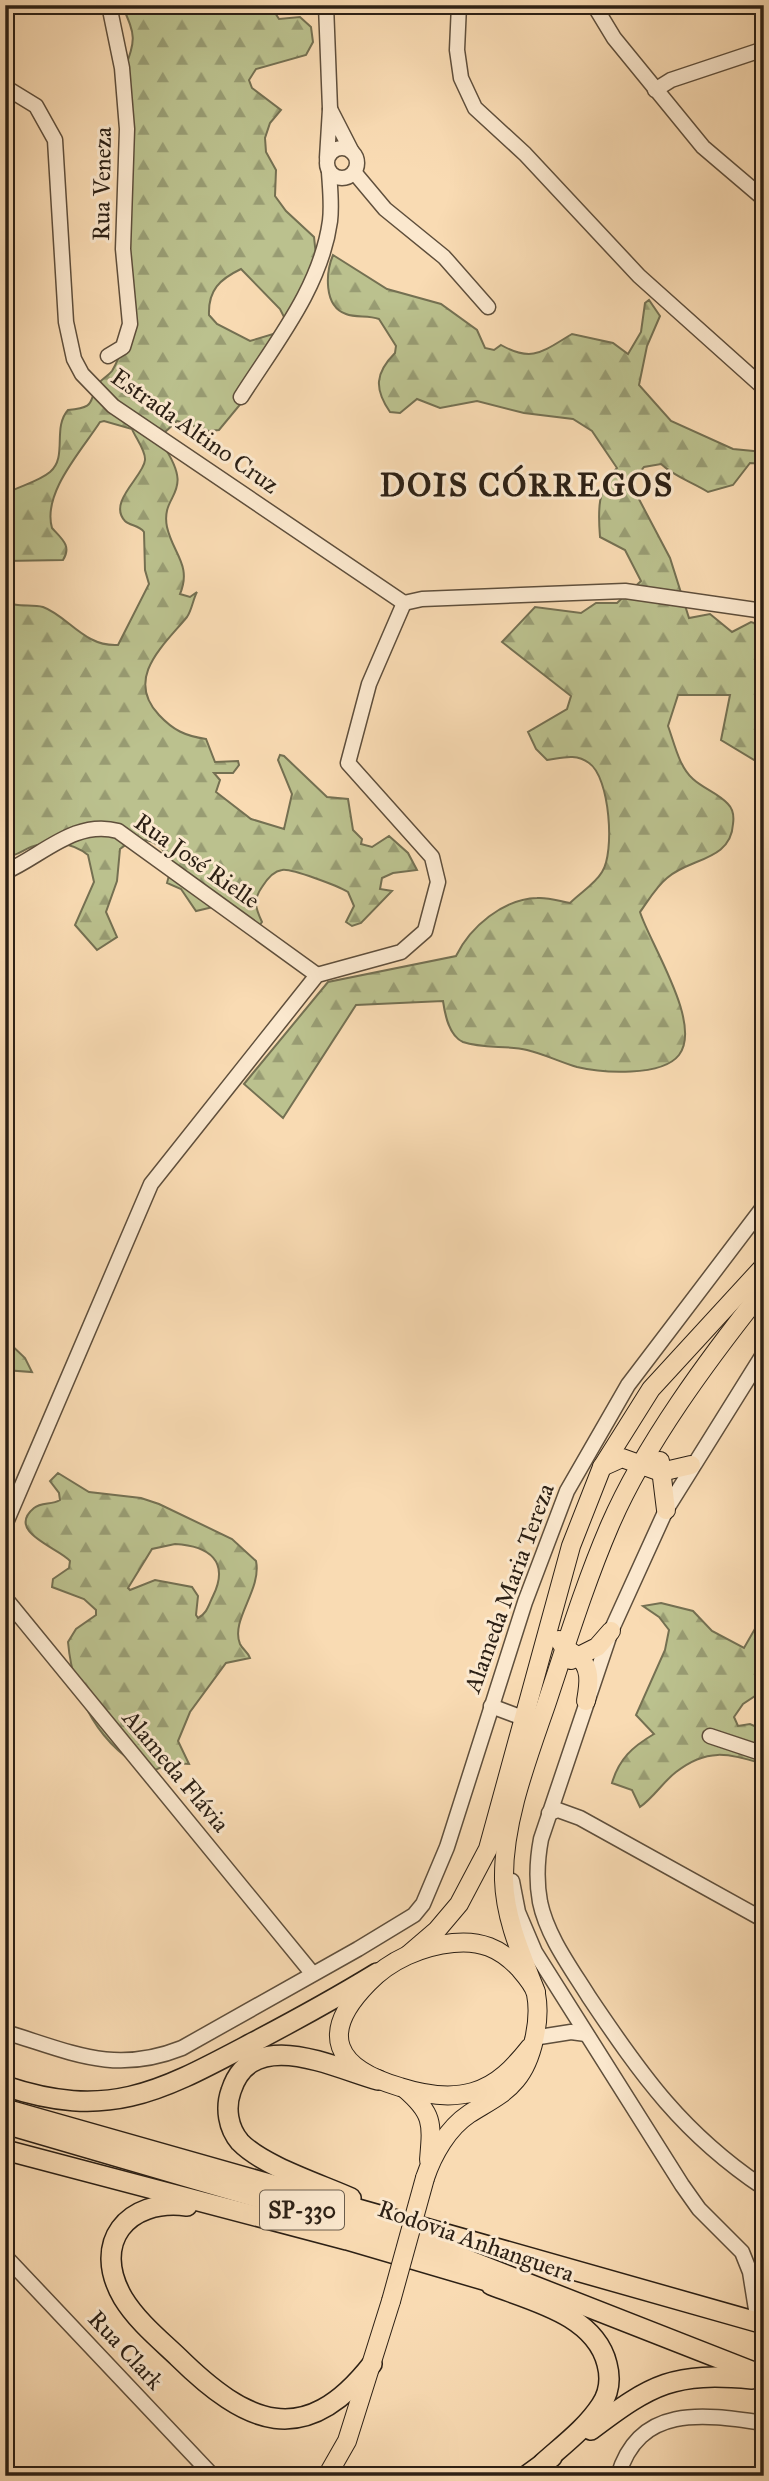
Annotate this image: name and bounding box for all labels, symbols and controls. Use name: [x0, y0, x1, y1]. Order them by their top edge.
street label: Rua Veneza: [86, 126, 118, 241]
street label: Estrada Altino Cruz: [105, 362, 285, 500]
district label: DOIS CÓRREGOS: [380, 464, 674, 505]
street label: Rua José Rielle: [128, 807, 266, 915]
street label: Alameda Maria Tereza: [457, 1478, 561, 1698]
street label: Alameda Flávia: [115, 1703, 236, 1839]
road number: SP-330: [260, 2190, 344, 2230]
street label: Rodovia Anhanguera: [374, 2193, 579, 2289]
street label: Rua Clark: [82, 2304, 171, 2397]

